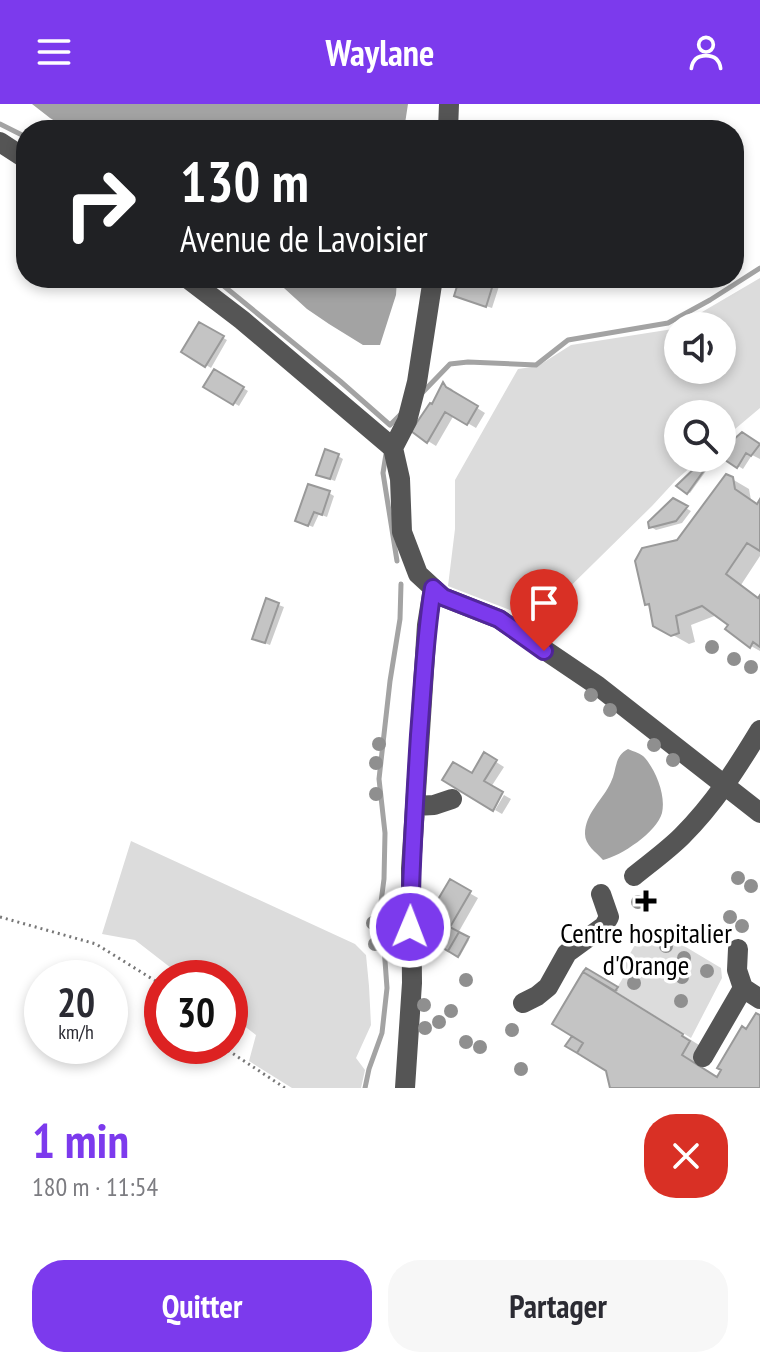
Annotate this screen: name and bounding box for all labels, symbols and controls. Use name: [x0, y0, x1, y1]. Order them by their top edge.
text: Waylane: [326, 29, 434, 76]
icon: menu: [32, 30, 76, 74]
icon: person: [684, 30, 728, 74]
text: 130 m: [180, 145, 309, 217]
icon: right: [48, 152, 152, 256]
text: Avenue de Lavoisier: [180, 215, 428, 262]
map controls: [664, 312, 736, 472]
button: sound: [664, 312, 736, 384]
button: search: [664, 400, 736, 472]
pin: [510, 569, 578, 651]
icon: arrive: [522, 581, 566, 625]
position arrow: [368, 885, 452, 969]
marker: Centre hospitalier d'Orange: [635, 890, 657, 912]
place label: Centre hospitalier d'Orange: [560, 914, 732, 983]
speed limit sign: 30: [144, 960, 248, 1064]
text: 20: [57, 976, 95, 1028]
text: km/h: [58, 1019, 94, 1045]
text: 1 min: [32, 1109, 129, 1171]
button: close: [644, 1114, 728, 1198]
text: 180 m · 11:54: [32, 1170, 158, 1203]
button: Quitter: [32, 1260, 372, 1352]
button: Partager: [388, 1260, 728, 1352]

